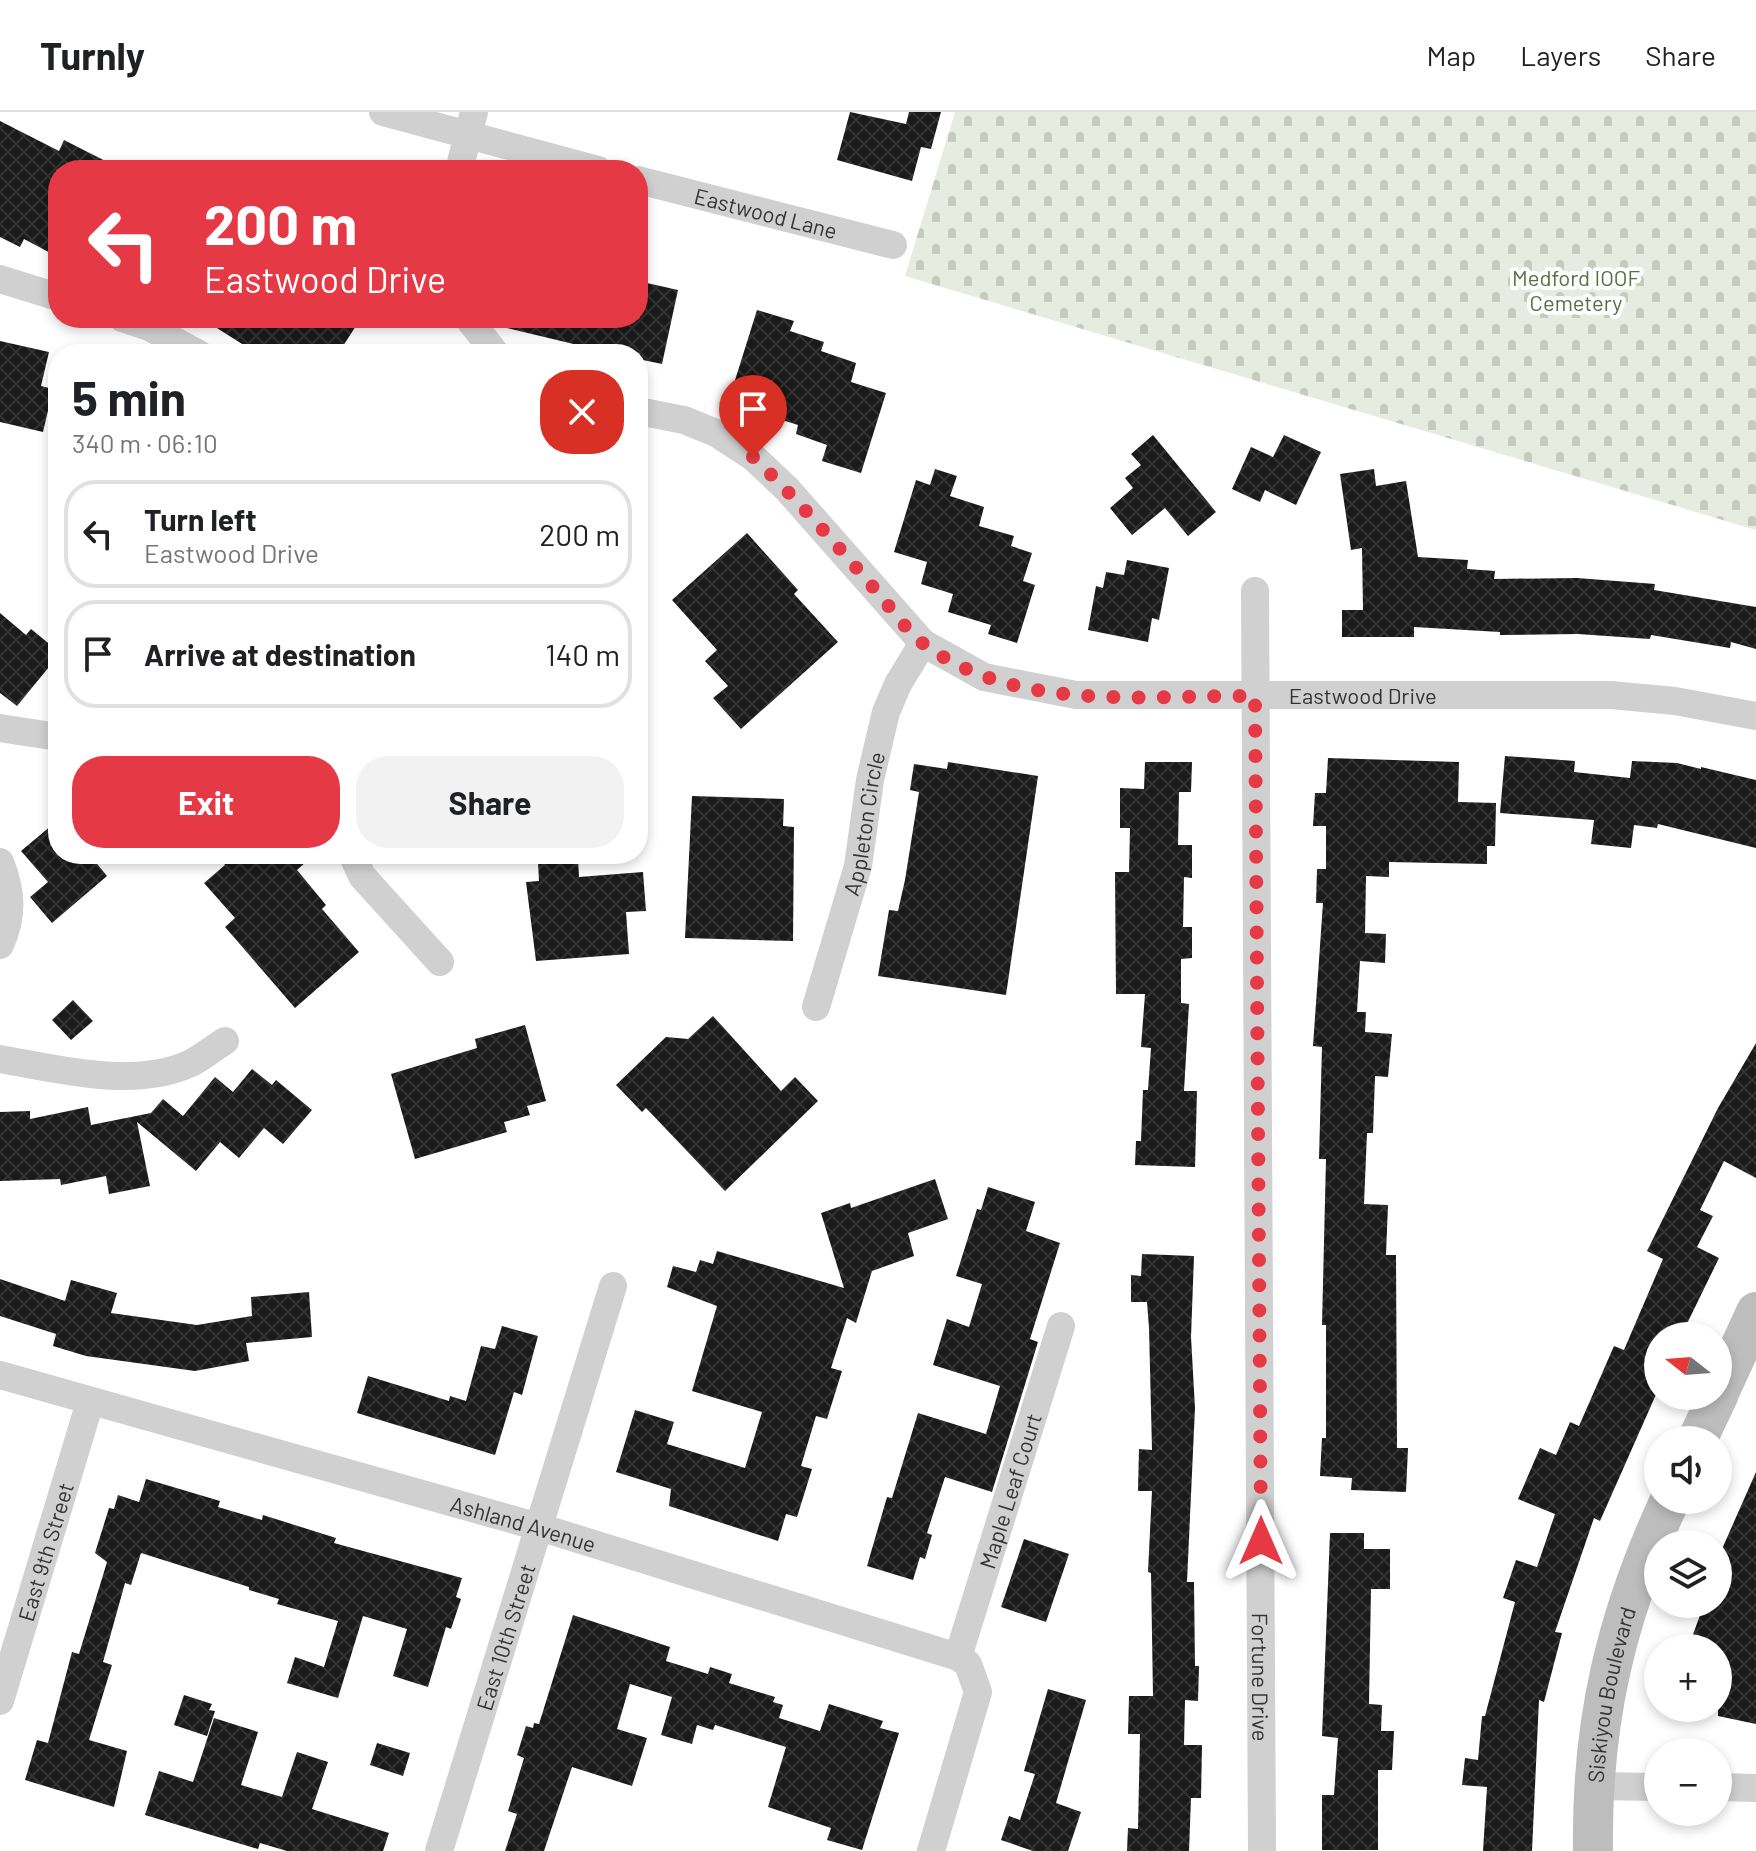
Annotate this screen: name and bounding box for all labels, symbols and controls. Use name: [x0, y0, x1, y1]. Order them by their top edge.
text: Turnly: [40, 32, 145, 78]
text: Map: [1426, 38, 1476, 72]
text: Layers: [1520, 38, 1601, 72]
text: Share: [1645, 38, 1716, 72]
street label: Eastwood Lane: [692, 182, 840, 243]
text: 200 m: [204, 189, 357, 256]
icon: left: [72, 192, 176, 296]
text: Eastwood Drive: [204, 257, 446, 300]
park label: Medford IOOF Cemetery: [1512, 264, 1641, 315]
text: 5 min: [72, 368, 186, 426]
button: close: [540, 370, 624, 454]
pin: [719, 375, 787, 457]
icon: arrive: [731, 387, 775, 431]
text: 340 m · 06:10: [72, 427, 218, 458]
text: Turn left: [144, 501, 257, 537]
icon: left: [76, 512, 120, 556]
text: 200 m: [539, 516, 620, 552]
text: Eastwood Drive: [144, 537, 319, 568]
icon: arrive: [76, 632, 120, 676]
text: Arrive at destination: [144, 636, 416, 672]
text: 140 m: [545, 636, 620, 672]
street label: Eastwood Drive: [1289, 682, 1437, 708]
street label: Appleton Circle: [837, 749, 889, 898]
button: Exit: [72, 756, 340, 848]
button: Share: [356, 756, 624, 848]
north arrow: [1644, 1322, 1732, 1410]
map controls: [1644, 1322, 1732, 1826]
street label: Maple Leaf Court: [973, 1410, 1046, 1572]
button: sound: [1644, 1426, 1732, 1514]
street label: East 9th Street: [12, 1479, 78, 1624]
street label: Ashland Avenue: [448, 1490, 599, 1557]
position arrow: [1219, 1499, 1303, 1583]
button: layers: [1644, 1530, 1732, 1618]
street label: East 10th Street: [470, 1560, 540, 1713]
street label: Siskiyou Boulevard: [1582, 1603, 1640, 1783]
street label: Fortune Drive: [1248, 1613, 1274, 1741]
button: +: [1644, 1634, 1732, 1722]
button: −: [1644, 1738, 1732, 1826]

